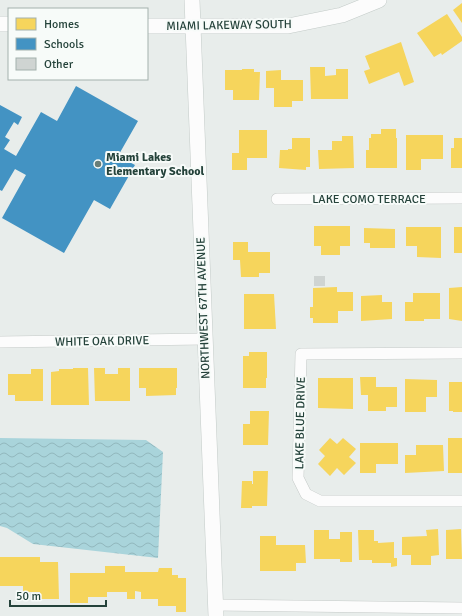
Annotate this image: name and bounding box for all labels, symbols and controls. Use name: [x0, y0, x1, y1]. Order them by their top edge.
legend: [8, 8, 148, 80]
text: Homes: [44, 17, 79, 32]
street label: MIAMI LAKEWAY SOUTH: [166, 17, 292, 34]
text: Schools: [44, 37, 84, 52]
text: Other: [44, 57, 74, 72]
place label: Miami Lakes Elementary School: [106, 150, 205, 179]
marker: Miami Lakes Elementary School: [93, 159, 103, 169]
street label: LAKE COMO TERRACE: [312, 192, 426, 207]
street label: NORTHWEST 67TH AVENUE: [194, 237, 213, 379]
street label: WHITE OAK DRIVE: [55, 333, 149, 350]
street label: LAKE BLUE DRIVE: [292, 376, 309, 470]
scale bar: [10, 582, 106, 608]
text: 50 m: [16, 589, 41, 604]

